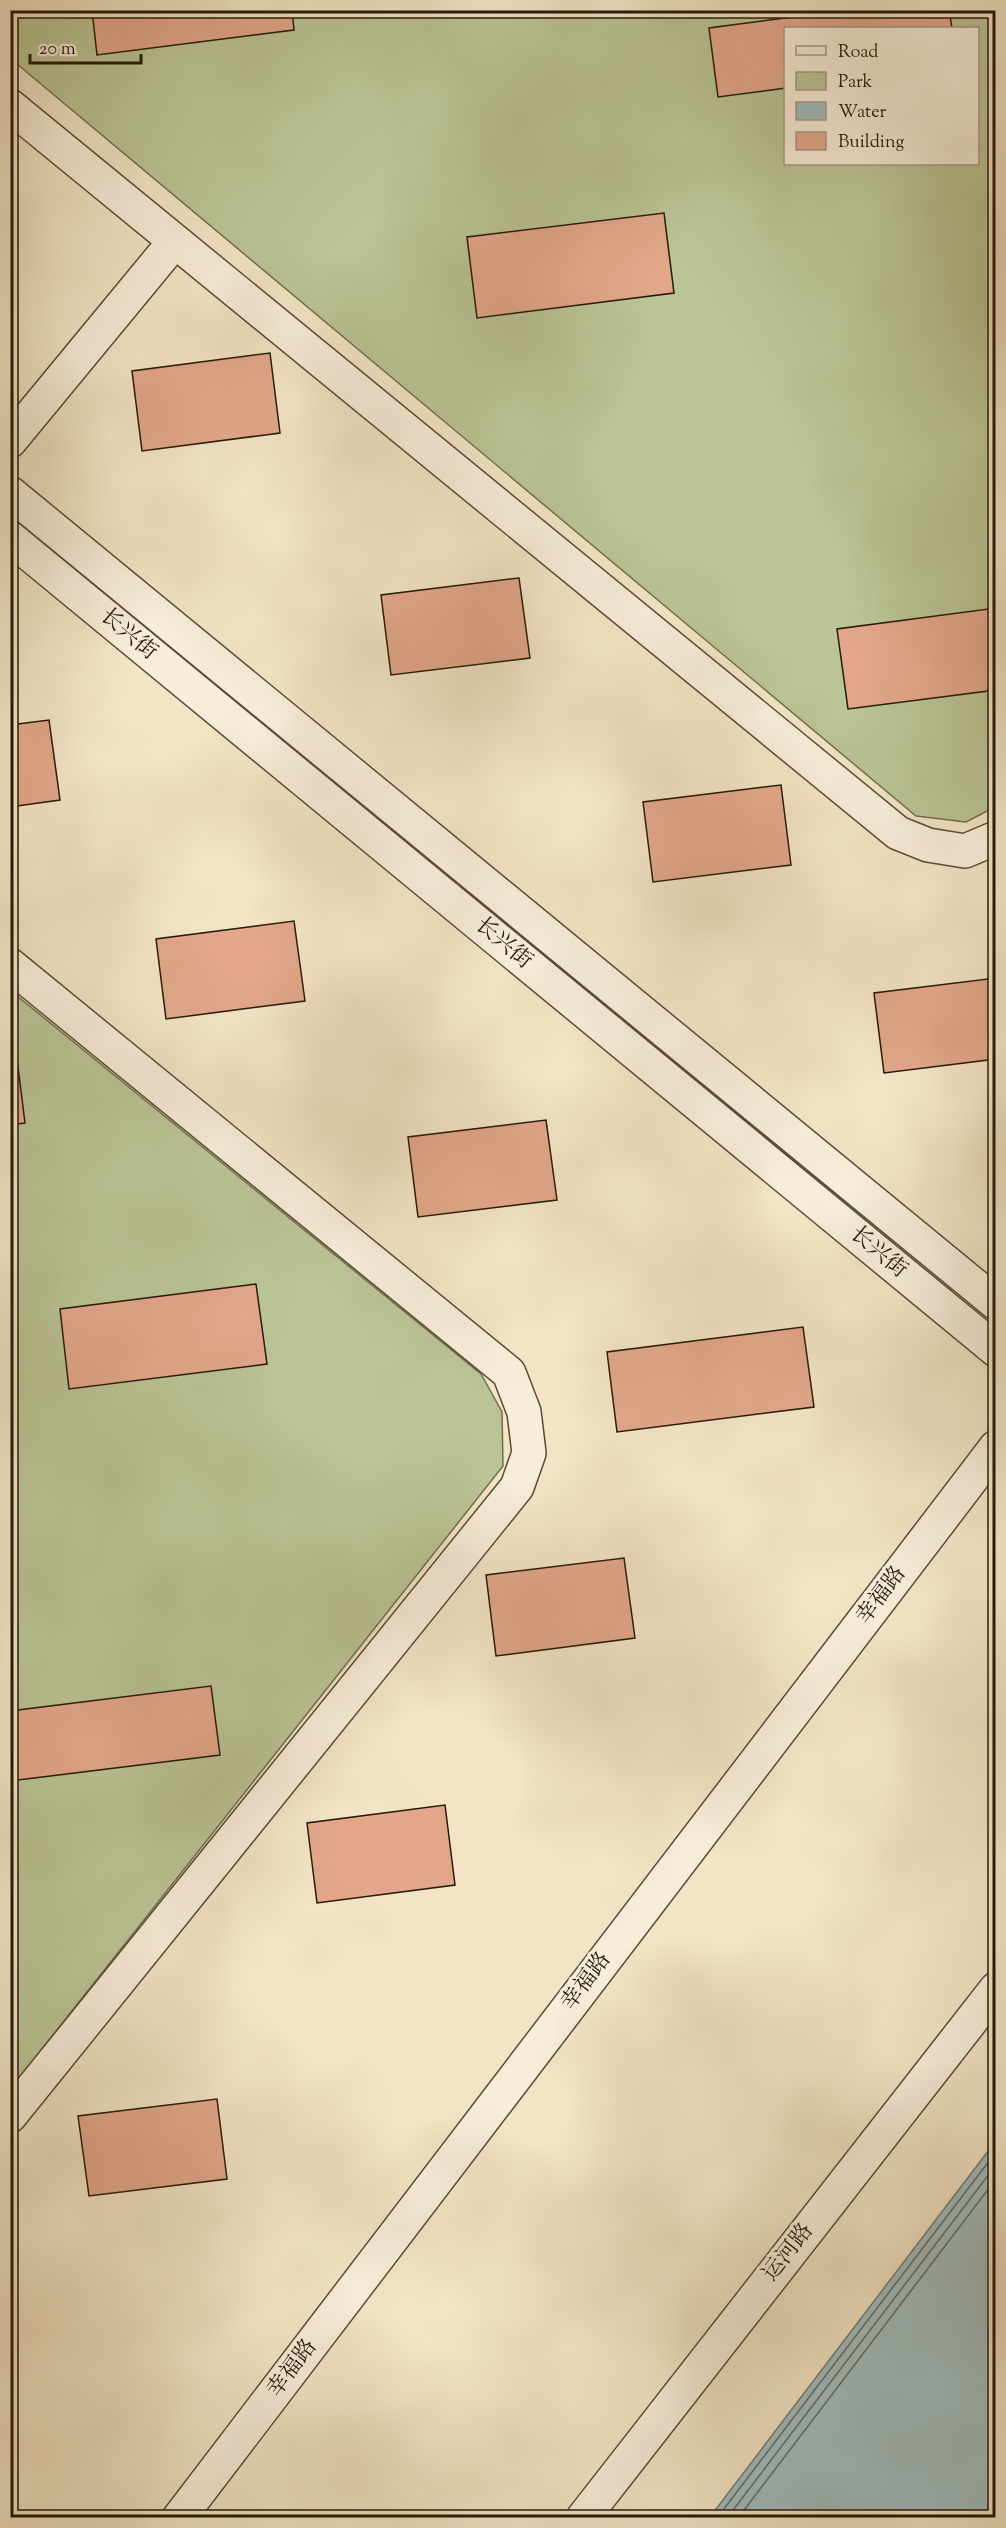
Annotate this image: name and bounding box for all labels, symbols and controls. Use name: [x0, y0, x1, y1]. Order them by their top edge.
scale bar: [30, 27, 141, 65]
legend: [784, 27, 979, 165]
text: 20 m: [39, 37, 76, 63]
text: Road: [838, 40, 878, 66]
text: Park: [838, 70, 873, 96]
text: Water: [838, 100, 887, 126]
text: Building: [838, 130, 904, 156]
street label: 长兴街: [92, 602, 164, 668]
street label: 长兴街: [467, 911, 539, 977]
street label: 长兴街: [842, 1220, 914, 1286]
street label: 幸福路: [849, 1560, 915, 1632]
street label: 幸福路: [554, 1946, 620, 2018]
street label: 运河路: [756, 2217, 822, 2289]
street label: 幸福路: [260, 2333, 326, 2405]

